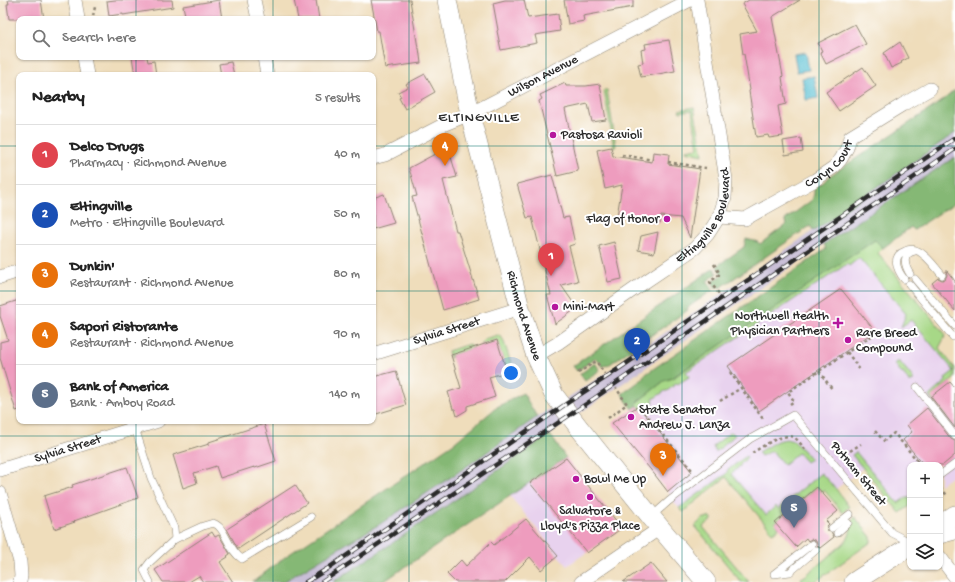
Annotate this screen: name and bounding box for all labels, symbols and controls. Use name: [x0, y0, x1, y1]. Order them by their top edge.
search box: [16, 16, 376, 60]
icon: search: [30, 27, 52, 49]
text: Search here: [62, 29, 136, 47]
street label: Wilson Avenue: [505, 52, 581, 101]
text: Nearby: [32, 88, 85, 108]
text: 5 results: [315, 91, 360, 106]
district label: ELTINGVILLE: [438, 110, 520, 127]
place label: Pastosa Ravioli: [560, 128, 643, 143]
marker: Pastosa Ravioli: [548, 130, 558, 140]
pin: 4: [432, 133, 458, 166]
street label: Coryn Court: [802, 137, 857, 192]
text: Delco Drugs: [70, 138, 143, 156]
text: 1: [42, 147, 48, 162]
text: 40 m: [334, 147, 360, 162]
text: Pharmacy · Richmond Avenue: [70, 156, 226, 171]
street label: Eltingville Boulevard: [673, 166, 734, 266]
text: Eltingville: [70, 198, 132, 216]
text: 2: [42, 207, 48, 222]
text: 50 m: [333, 207, 360, 222]
place label: Flag of Honor: [585, 212, 660, 227]
marker: Flag of Honor: [662, 214, 672, 224]
text: Metro · Eltingville Boulevard: [70, 216, 224, 231]
pin: 1: [538, 243, 564, 276]
text: Dunkin': [70, 258, 115, 276]
text: 3: [42, 267, 48, 282]
text: 80 m: [333, 267, 360, 282]
street label: Richmond Avenue: [503, 269, 545, 363]
text: Restaurant · Richmond Avenue: [70, 276, 233, 291]
place label: Mini-Mart: [563, 300, 616, 315]
marker: Mini-Mart: [550, 302, 560, 312]
place label: Northwell Health Physician Partners: [730, 309, 830, 339]
street label: Sylvia Street: [411, 313, 483, 348]
marker: Northwell Health Physician Partners: [832, 317, 844, 329]
text: Sapori Ristorante: [70, 318, 178, 336]
place label: Rare Breed Compound: [856, 326, 918, 356]
text: 4: [42, 327, 48, 342]
text: 90 m: [334, 327, 360, 342]
pin: 2: [624, 328, 650, 361]
marker: Rare Breed Compound: [843, 335, 853, 345]
text: Restaurant · Richmond Avenue: [70, 336, 233, 351]
your location: [501, 363, 521, 383]
text: Bank of America: [70, 378, 169, 396]
text: 5: [42, 387, 48, 402]
text: 140 m: [329, 387, 360, 402]
text: Bank · Amboy Road: [70, 396, 174, 411]
place label: State Senator Andrew J. Lanza: [639, 403, 731, 433]
marker: State Senator Andrew J. Lanza: [626, 412, 636, 422]
street label: Sylvia Street: [33, 431, 105, 466]
street label: Putnam Street: [826, 438, 890, 510]
pin: 3: [650, 443, 676, 476]
map controls: [907, 462, 943, 570]
button: +: [907, 462, 943, 498]
place label: Bowl Me Up: [583, 472, 647, 487]
marker: Bowl Me Up: [571, 474, 581, 484]
marker: Salvatore & Lloyd's Pizza Place: [585, 492, 595, 502]
pin: 5: [781, 495, 807, 528]
button: −: [907, 498, 943, 534]
place label: Salvatore & Lloyd's Pizza Place: [540, 504, 640, 534]
button: layers: [907, 534, 943, 570]

